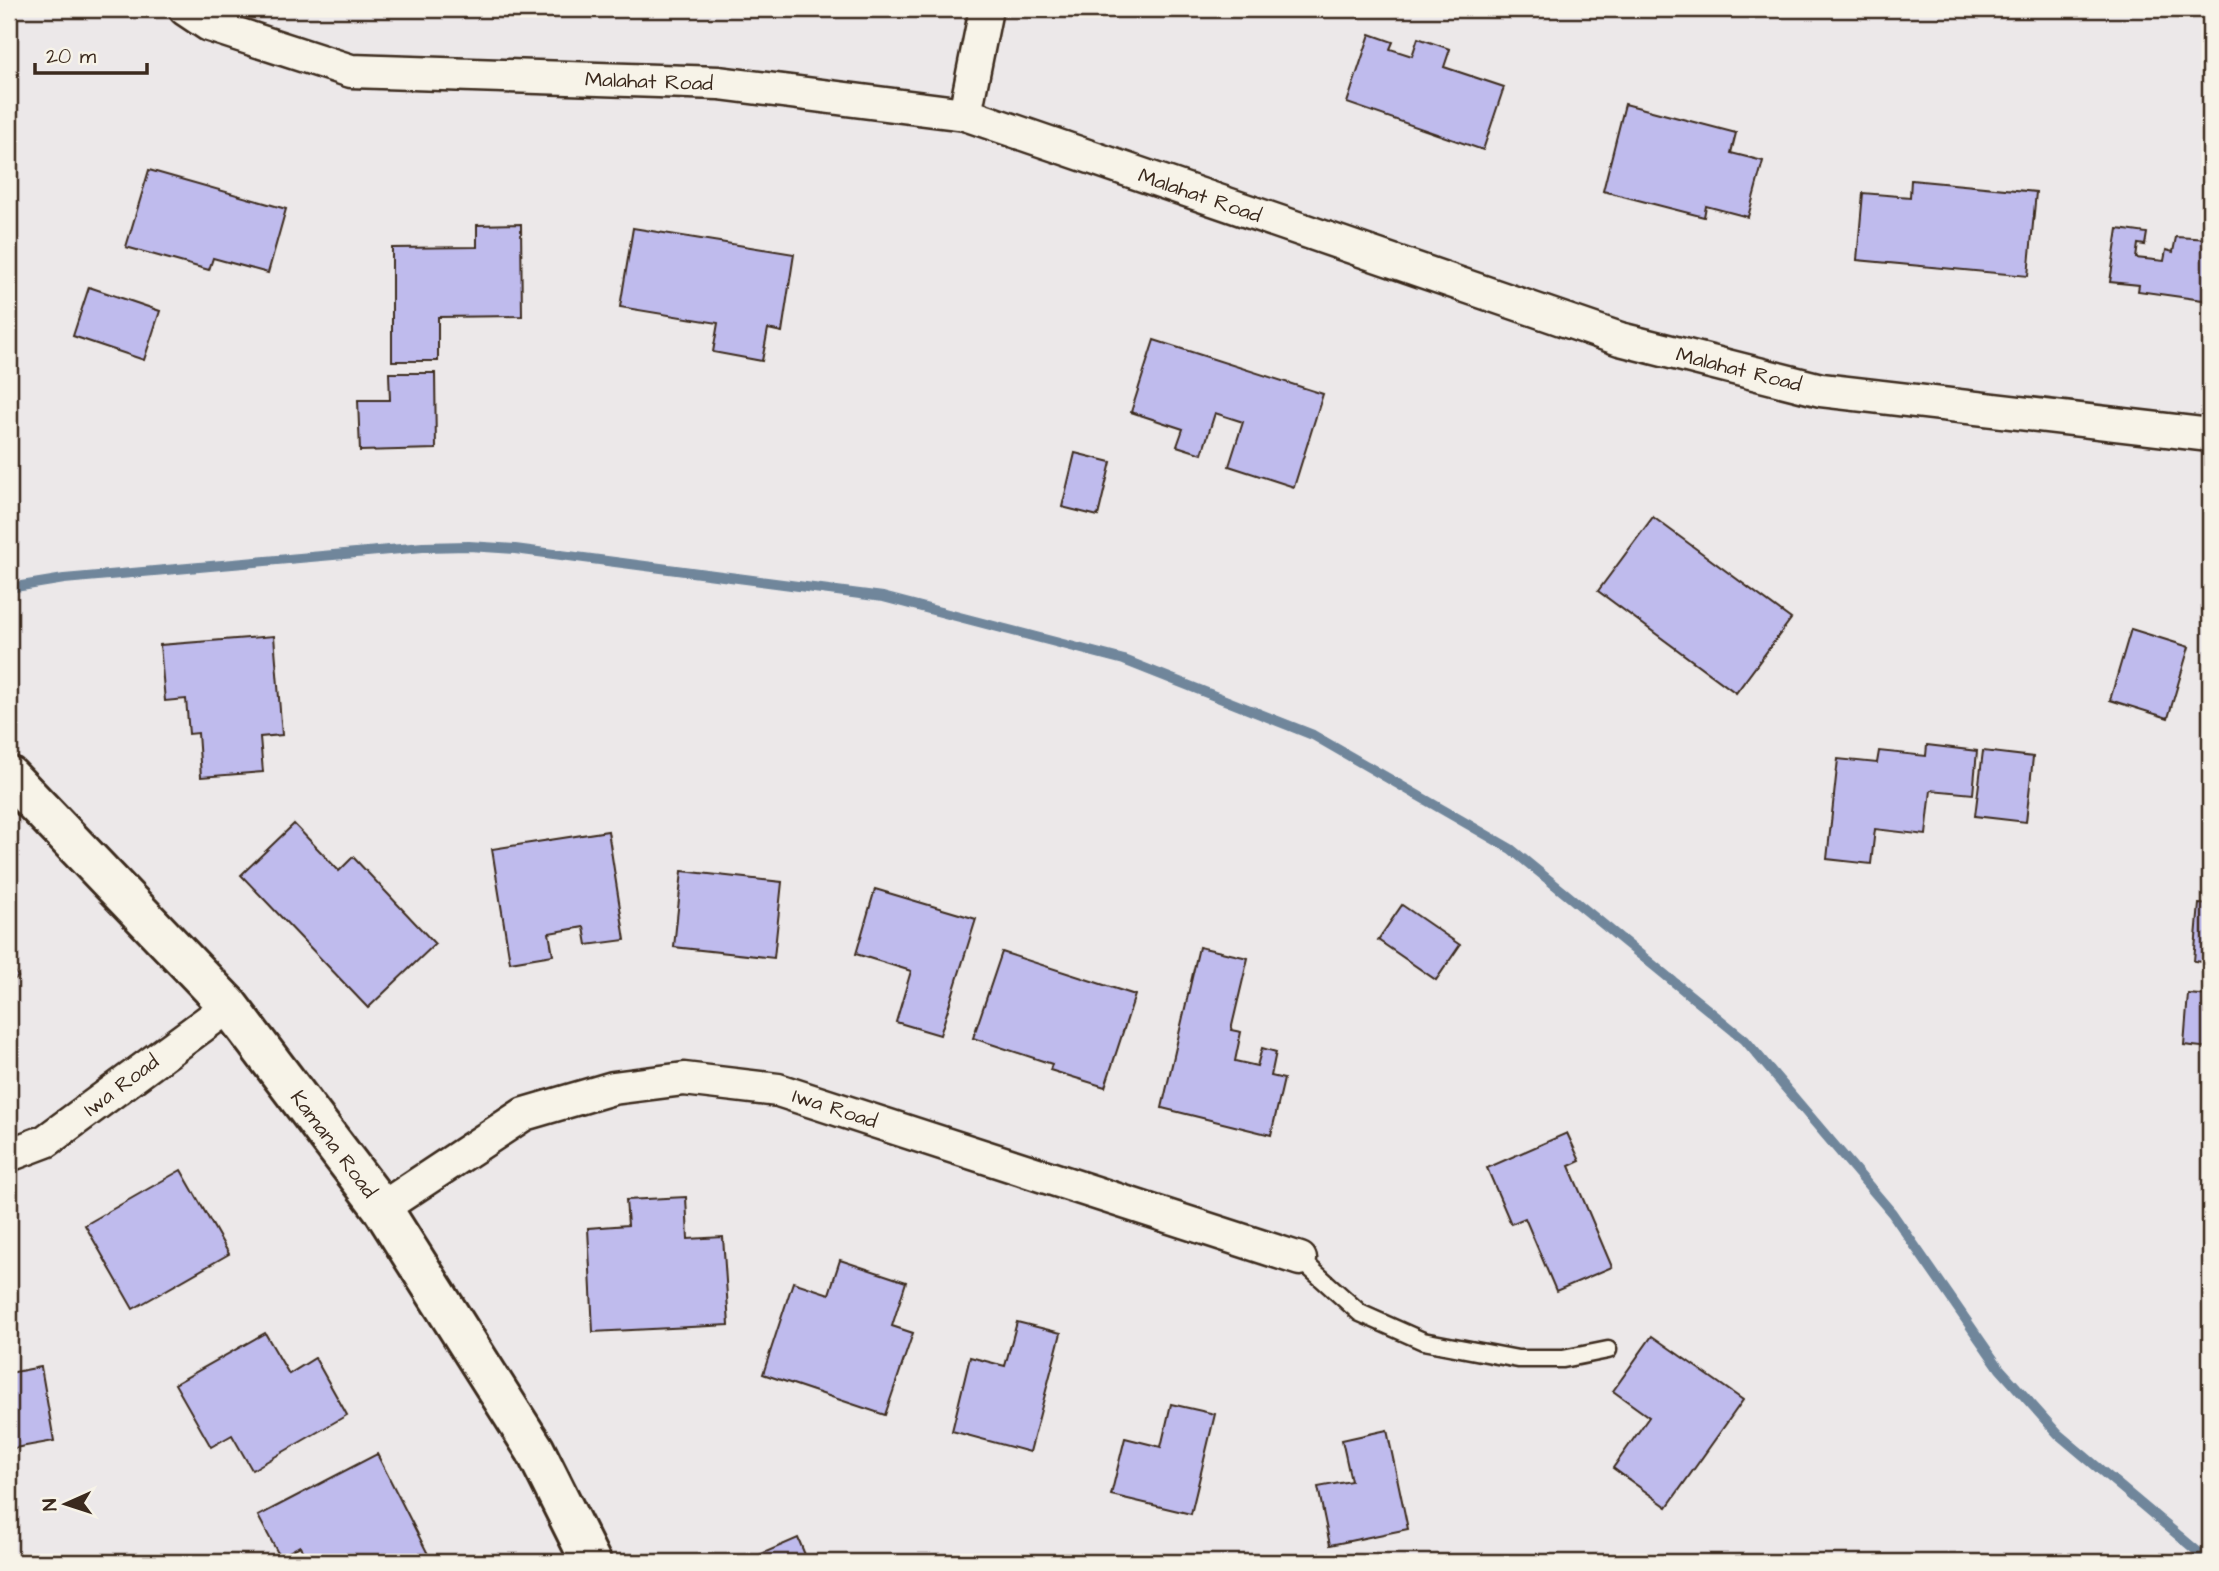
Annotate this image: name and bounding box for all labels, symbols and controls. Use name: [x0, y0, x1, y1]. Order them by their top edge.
scale bar: [35, 32, 147, 76]
text: 20 m: [46, 42, 97, 71]
street label: Malahat Road: [584, 65, 714, 98]
street label: Malahat Road: [1134, 161, 1265, 230]
street label: Malahat Road: [1673, 340, 1805, 399]
street label: Iwa Road: [78, 1047, 165, 1123]
street label: Iwa Road: [789, 1081, 881, 1136]
street label: Kamana Road: [283, 1084, 384, 1204]
north arrow: [32, 1470, 102, 1540]
text: N: [37, 1498, 64, 1511]

